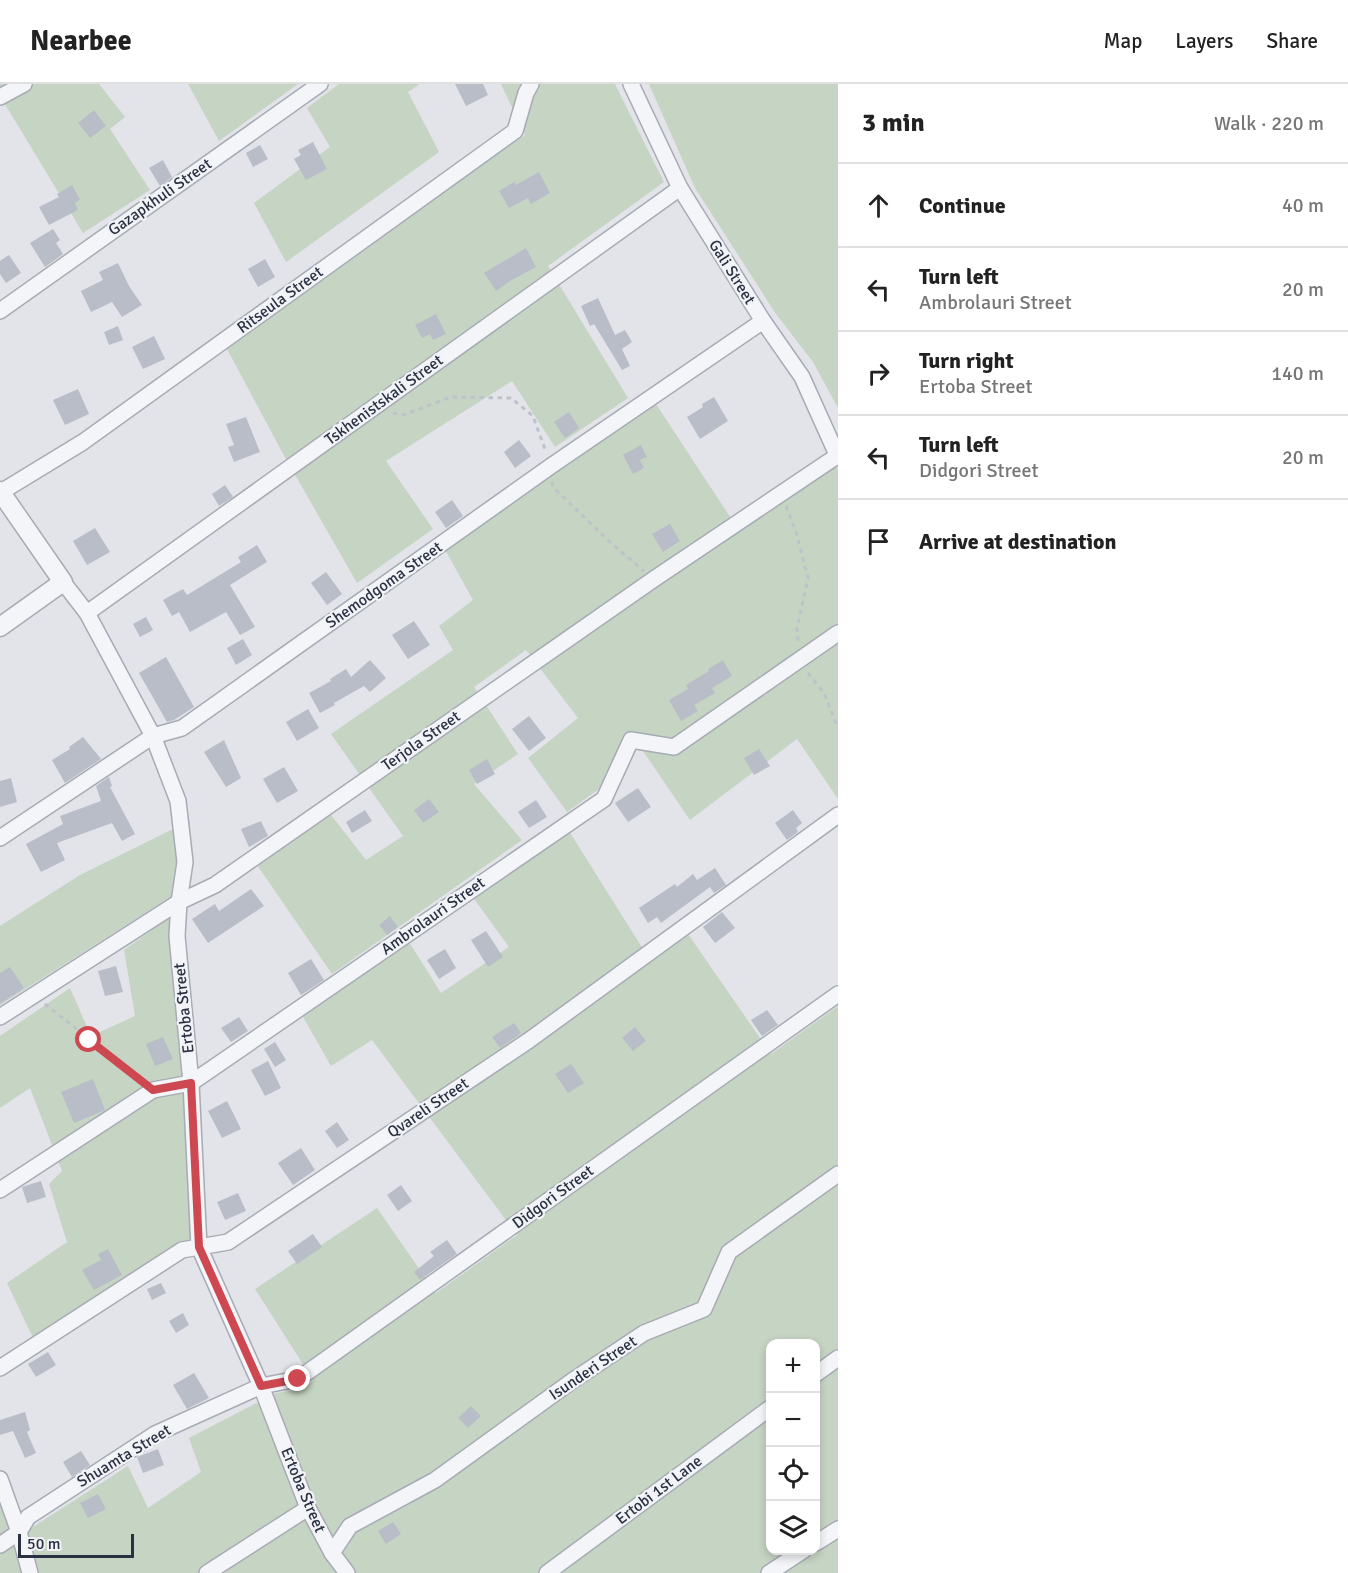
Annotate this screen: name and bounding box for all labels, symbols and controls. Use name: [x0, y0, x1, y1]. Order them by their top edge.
text: Nearbee: [30, 24, 132, 58]
text: Map: [1104, 28, 1142, 54]
text: Layers: [1175, 28, 1233, 54]
text: Share: [1266, 28, 1318, 54]
text: 3 min: [862, 107, 925, 139]
text: Walk · 220 m: [1214, 111, 1324, 136]
street label: Gazapkhuli Street: [104, 154, 216, 240]
icon: ahead: [862, 189, 895, 222]
text: Continue: [919, 192, 1006, 219]
text: 40 m: [1282, 193, 1324, 218]
street label: Gali Street: [704, 236, 760, 308]
street label: Ritseula Street: [233, 262, 327, 338]
text: Turn left: [919, 263, 999, 290]
icon: left: [862, 273, 895, 306]
text: 20 m: [1282, 277, 1324, 302]
text: Ambrolauri Street: [919, 290, 1072, 315]
text: Turn right: [919, 347, 1014, 374]
street label: Tskhenistskali Street: [321, 350, 447, 450]
icon: right: [862, 357, 895, 390]
text: 140 m: [1271, 361, 1324, 386]
text: Ertoba Street: [919, 374, 1033, 399]
text: Turn left: [919, 431, 999, 458]
icon: left: [862, 441, 895, 474]
text: 20 m: [1282, 445, 1324, 470]
text: Didgori Street: [919, 458, 1039, 483]
icon: arrive: [862, 525, 895, 558]
text: Arrive at destination: [919, 528, 1116, 555]
street label: Shemodgoma Street: [322, 537, 447, 633]
street label: Terjola Street: [378, 706, 465, 775]
street label: Ambrolauri Street: [377, 873, 489, 959]
street label: Ertoba Street: [169, 961, 199, 1054]
route start: [75, 1026, 101, 1052]
street label: Qvareli Street: [384, 1073, 473, 1142]
street label: Didgori Street: [508, 1161, 598, 1233]
street label: Isunderi Street: [545, 1331, 641, 1405]
map controls: [766, 1339, 820, 1555]
button: +: [766, 1339, 820, 1393]
route end: [284, 1365, 310, 1391]
button: −: [766, 1393, 820, 1447]
street label: Shuamta Street: [73, 1420, 175, 1492]
street label: Ertoba Street: [276, 1444, 330, 1536]
button: locate: [766, 1447, 820, 1501]
street label: Ertobi 1st Lane: [612, 1451, 706, 1529]
button: layers: [766, 1501, 820, 1555]
scale bar: [18, 1531, 134, 1558]
text: 50 m: [27, 1534, 61, 1554]

